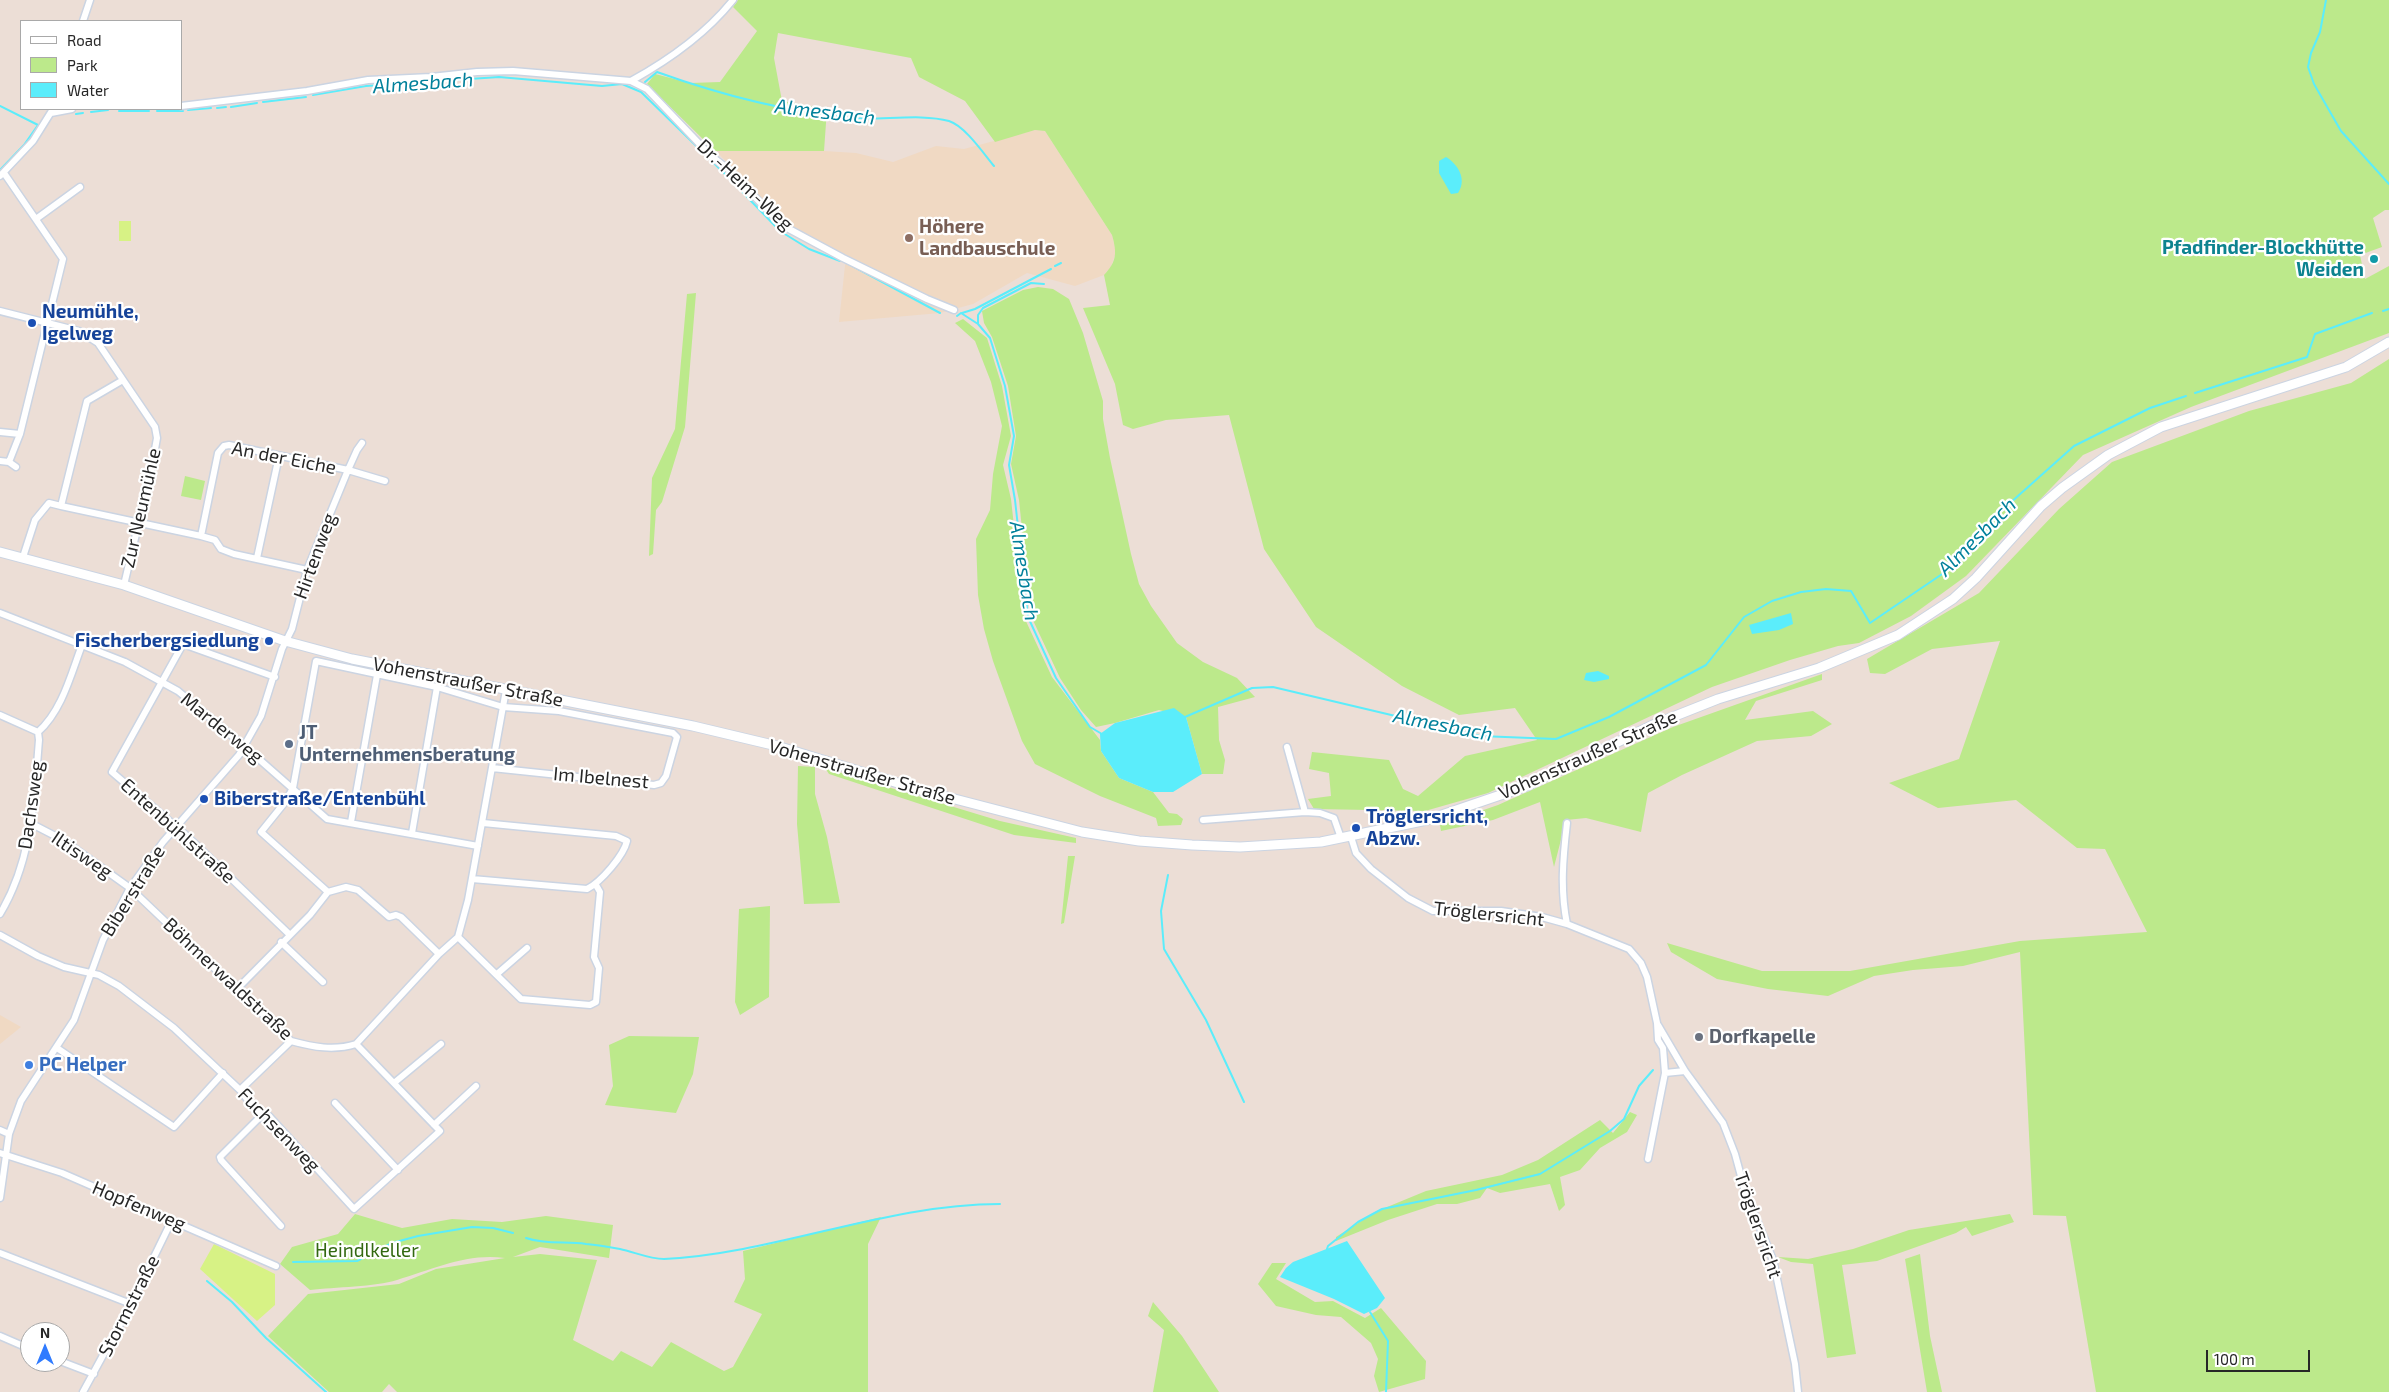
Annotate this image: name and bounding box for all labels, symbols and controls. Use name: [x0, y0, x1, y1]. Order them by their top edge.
legend: [20, 20, 182, 110]
text: Road: [67, 31, 102, 49]
text: Park: [67, 56, 98, 74]
water label: Almesbach: [372, 68, 474, 98]
text: Water: [67, 81, 109, 99]
water label: Almesbach: [774, 94, 876, 130]
street label: Dr.-Heim-Weg: [692, 135, 798, 235]
place label: Höhere Landbauschule: [919, 216, 1056, 260]
marker: Höhere Landbauschule: [903, 232, 915, 244]
place label: Pfadfinder-Blockhütte Weiden: [2162, 237, 2364, 281]
marker: Pfadfinder-Blockhütte Weiden: [2368, 253, 2380, 265]
place label: Neumühle, Igelweg: [42, 301, 139, 345]
marker: Neumühle, Igelweg: [26, 317, 38, 329]
street label: An der Eiche: [230, 437, 338, 479]
street label: Zur Neumühle: [116, 446, 166, 570]
water label: Almesbach: [1933, 493, 2021, 581]
street label: Hirtenweg: [289, 510, 341, 602]
water label: Almesbach: [1004, 519, 1044, 623]
place label: Fischerbergsiedlung: [75, 630, 259, 652]
marker: Fischerbergsiedlung: [263, 635, 275, 647]
street label: Vohenstraußer Straße: [371, 652, 565, 712]
street label: Marderweg: [176, 688, 268, 768]
water label: Almesbach: [1391, 704, 1495, 746]
street label: Vohenstraußer Straße: [1495, 705, 1681, 805]
place label: JT Unternehmensberatung: [299, 722, 515, 766]
street label: Vohenstraußer Straße: [766, 734, 958, 810]
marker: JT Unternehmensberatung: [283, 738, 295, 750]
street label: Dachsweg: [13, 759, 49, 851]
street label: Im Ibelnest: [552, 762, 650, 794]
street label: Entenbühlstraße: [116, 774, 240, 888]
place label: Biberstraße/Entenbühl: [214, 788, 425, 810]
marker: Biberstraße/Entenbühl: [198, 793, 210, 805]
place label: Tröglersricht, Abzw.: [1366, 806, 1488, 850]
marker: Tröglersricht, Abzw.: [1350, 822, 1362, 834]
street label: Iltisweg: [47, 826, 117, 884]
street label: Biberstraße: [96, 841, 170, 941]
street label: Tröglersricht: [1433, 897, 1545, 931]
street label: Böhmerwaldstraße: [159, 913, 297, 1045]
place label: Dorfkapelle: [1709, 1026, 1816, 1048]
marker: Dorfkapelle: [1693, 1031, 1705, 1043]
place label: PC Helper: [39, 1054, 126, 1076]
marker: PC Helper: [23, 1059, 35, 1071]
street label: Fuchsenweg: [233, 1083, 325, 1177]
street label: Tröglersricht: [1729, 1169, 1787, 1281]
street label: Hopfenweg: [89, 1176, 189, 1236]
park label: Heindlkeller: [315, 1240, 419, 1262]
street label: Stormstraße: [94, 1251, 164, 1361]
north arrow: [20, 1322, 70, 1372]
text: N: [40, 1324, 50, 1341]
scale bar: [2209, 1340, 2313, 1372]
text: 100 m: [2214, 1350, 2255, 1368]

